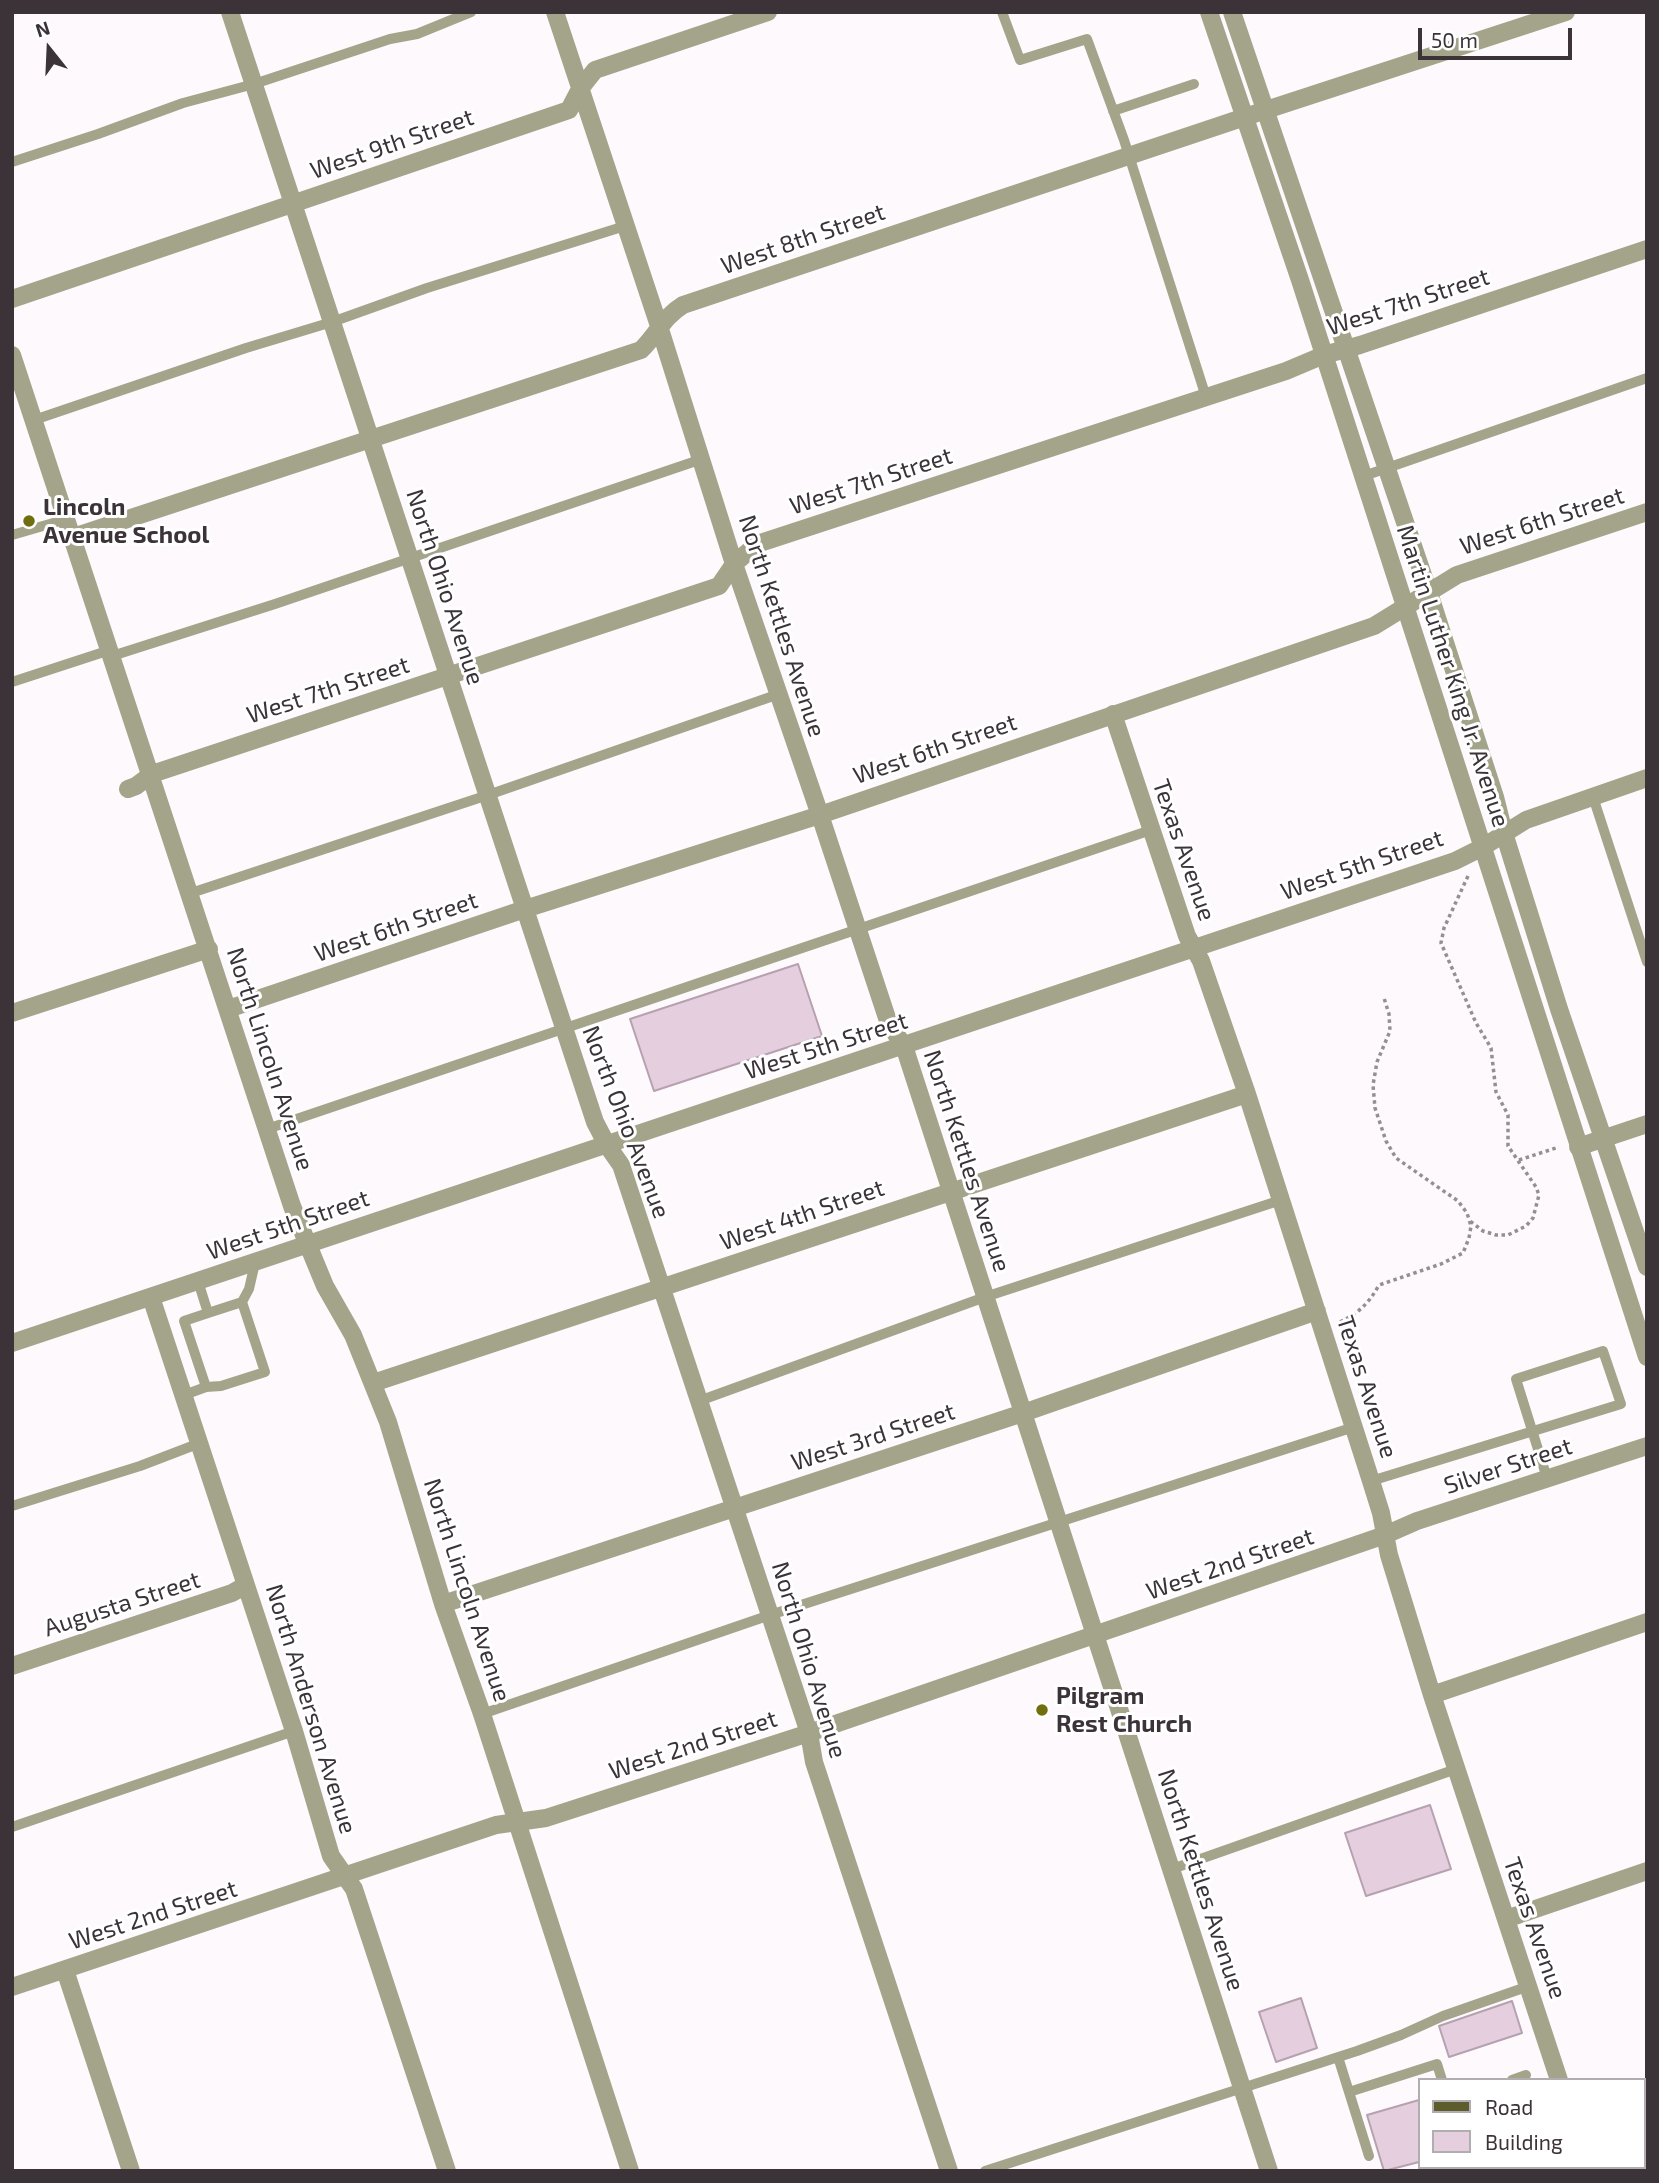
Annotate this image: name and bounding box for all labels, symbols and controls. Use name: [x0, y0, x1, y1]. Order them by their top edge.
north arrow: [14, 14, 84, 84]
scale bar: [1421, 14, 1575, 58]
text: N: [32, 15, 52, 42]
text: 50 m: [1431, 27, 1478, 52]
street label: West 9th Street: [307, 103, 477, 185]
street label: West 8th Street: [717, 197, 889, 281]
street label: West 7th Street: [1323, 262, 1493, 342]
street label: West 7th Street: [786, 441, 956, 521]
street label: West 6th Street: [1456, 481, 1628, 561]
street label: North Ohio Avenue: [400, 486, 490, 688]
place label: Lincoln Avenue School: [43, 493, 209, 549]
street label: North Kettles Avenue: [733, 511, 831, 741]
marker: Lincoln Avenue School: [21, 513, 37, 529]
street label: Martin Luther King Jr. Avenue: [1391, 521, 1515, 831]
street label: West 7th Street: [243, 650, 413, 730]
street label: West 6th Street: [850, 708, 1020, 790]
street label: Texas Avenue: [1146, 775, 1222, 925]
street label: West 5th Street: [1277, 824, 1447, 906]
street label: West 6th Street: [311, 886, 481, 968]
street label: North Lincoln Avenue: [220, 944, 320, 1174]
street label: West 5th Street: [741, 1006, 911, 1086]
street label: North Ohio Avenue: [576, 1022, 676, 1222]
street label: North Kettles Avenue: [918, 1046, 1016, 1276]
street label: West 4th Street: [716, 1173, 888, 1257]
street label: West 5th Street: [203, 1184, 373, 1266]
street label: Texas Avenue: [1330, 1312, 1404, 1462]
street label: West 3rd Street: [788, 1397, 958, 1477]
street label: Silver Street: [1440, 1432, 1576, 1500]
street label: North Lincoln Avenue: [417, 1475, 517, 1705]
street label: West 2nd Street: [1143, 1522, 1317, 1606]
street label: North Ohio Avenue: [765, 1558, 853, 1762]
street label: Augusta Street: [40, 1565, 204, 1643]
street label: North Anderson Avenue: [259, 1581, 363, 1837]
place label: Pilgram Rest Church: [1056, 1682, 1192, 1738]
marker: Pilgram Rest Church: [1034, 1702, 1050, 1718]
street label: West 2nd Street: [605, 1704, 781, 1786]
street label: North Kettles Avenue: [1152, 1765, 1250, 1995]
street label: Texas Avenue: [1497, 1853, 1573, 2003]
street label: West 2nd Street: [65, 1874, 241, 1956]
legend: [1418, 2078, 1645, 2169]
text: Road: [1485, 2094, 1533, 2119]
text: Building: [1485, 2129, 1563, 2154]

